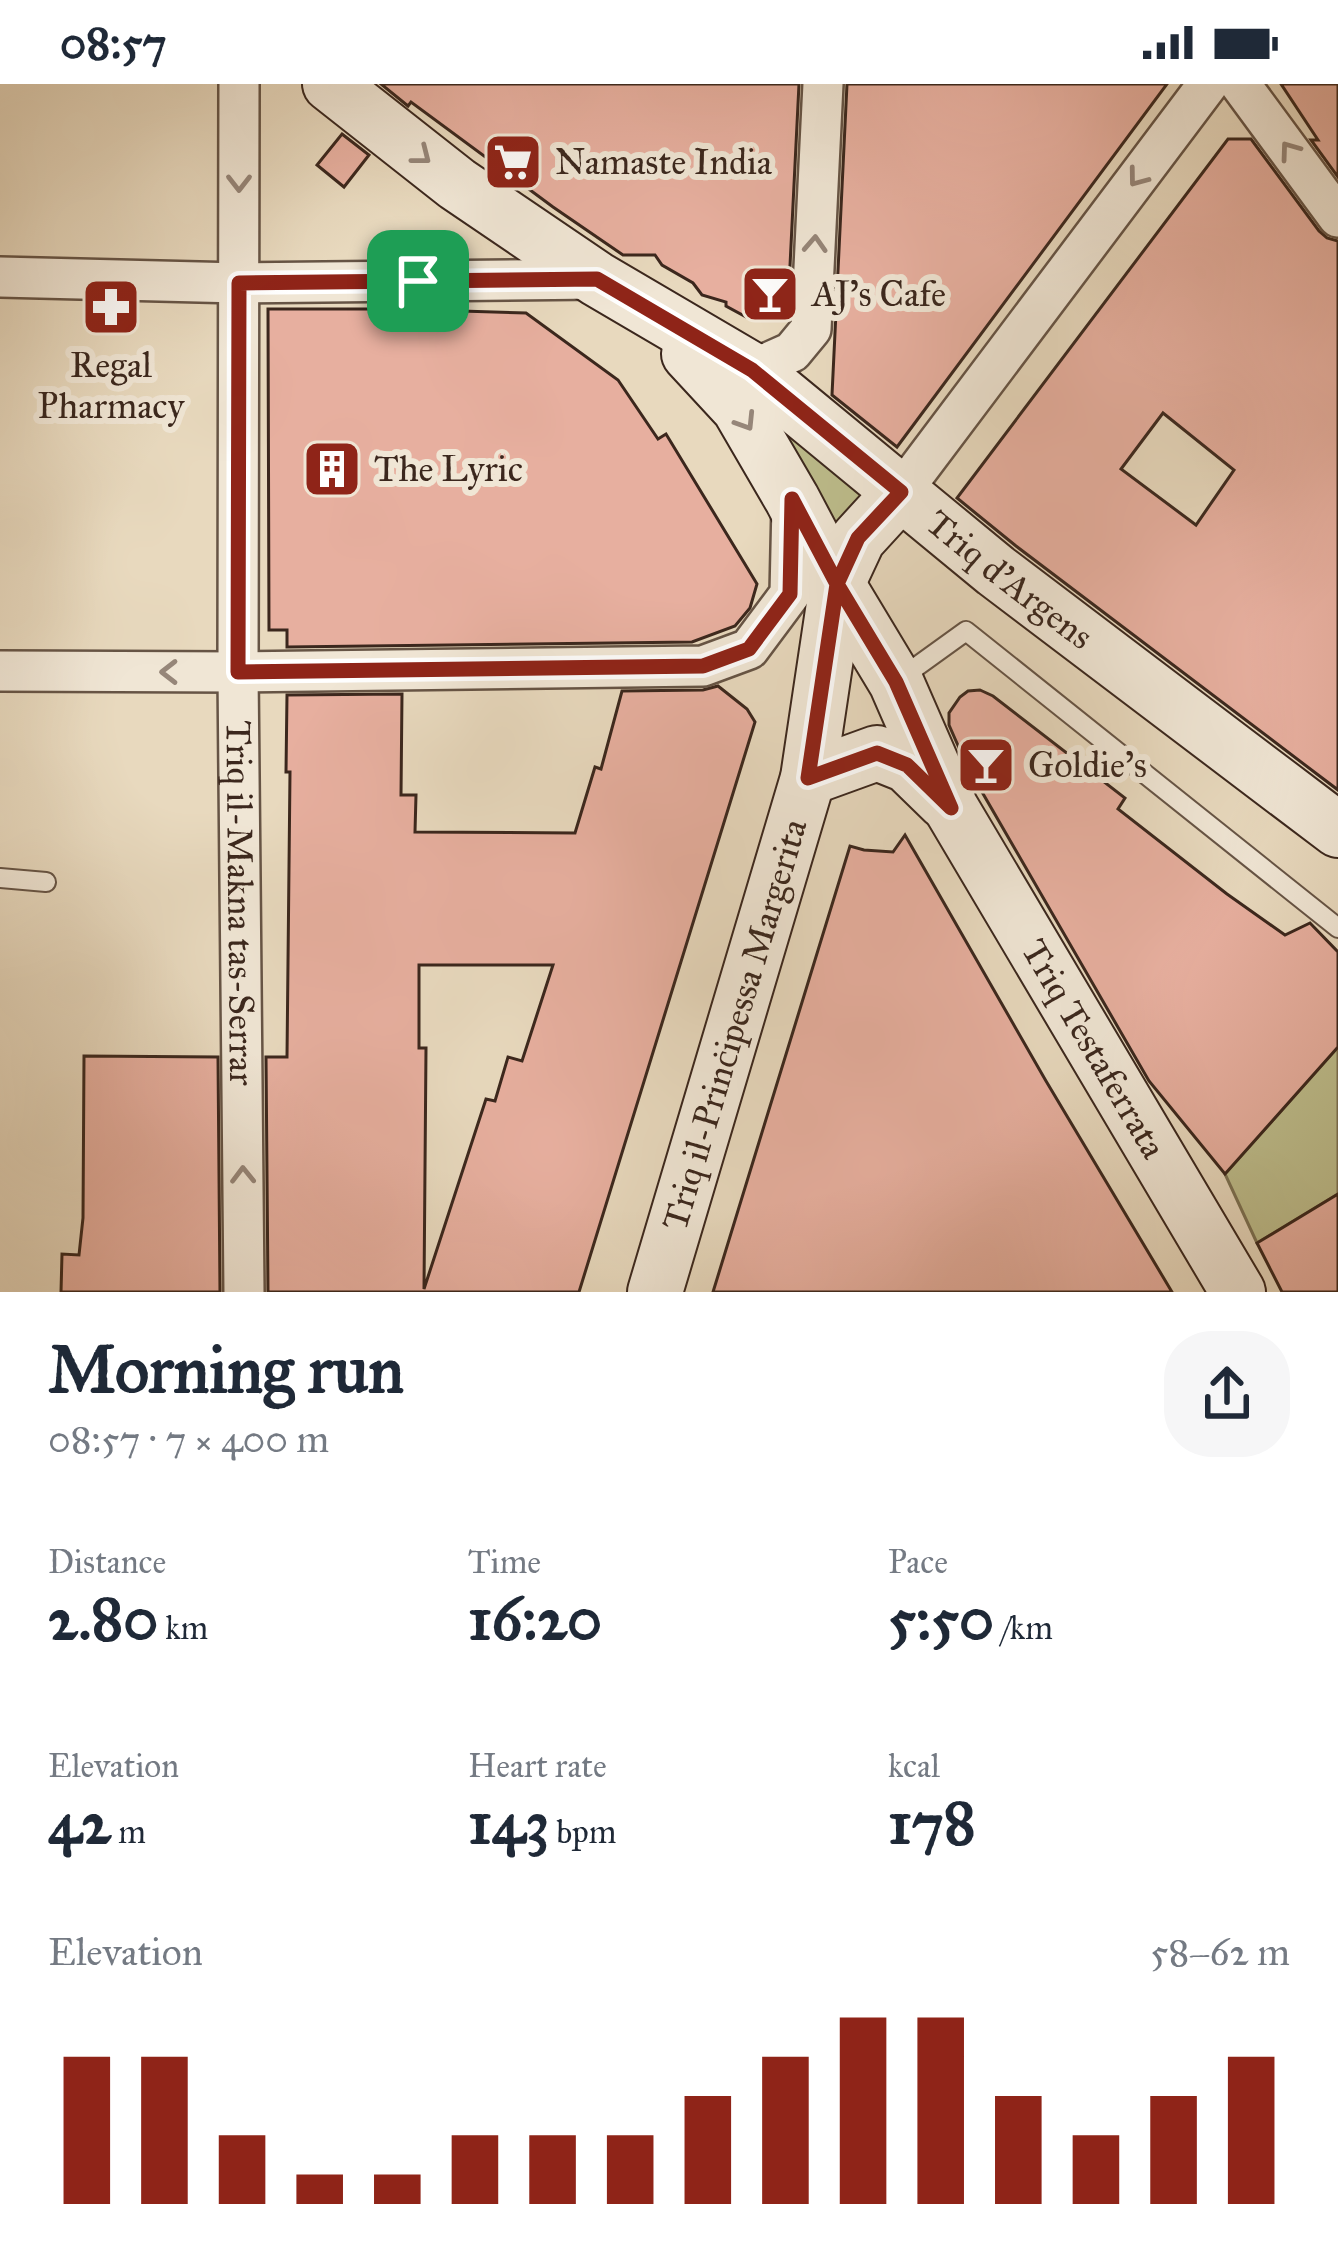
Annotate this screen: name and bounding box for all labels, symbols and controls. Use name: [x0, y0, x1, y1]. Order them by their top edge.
text: 08:57: [60, 15, 166, 70]
supermarket icon: Namaste India: [482, 131, 544, 193]
place label: Namaste India: [555, 140, 773, 184]
one-way arrow: [408, 142, 430, 163]
one-way arrow: [1282, 142, 1304, 163]
one-way arrow: [1130, 164, 1152, 186]
one-way arrow: [226, 175, 252, 193]
pin: [367, 230, 469, 332]
one-way arrow: [802, 234, 828, 253]
icon: arrive: [385, 248, 451, 314]
bar icon: AJ's Cafe: [739, 263, 801, 325]
place label: AJ's Cafe: [810, 272, 946, 316]
pharmacy icon: Regal Pharmacy: [80, 276, 142, 338]
place label: Regal Pharmacy: [38, 343, 186, 428]
one-way arrow: [732, 409, 754, 431]
building icon: The Lyric: [301, 438, 363, 500]
place label: The Lyric: [374, 447, 523, 491]
street label: Triq d'Argens: [918, 501, 1102, 659]
one-way arrow: [159, 659, 177, 685]
street label: Triq il-Makna tas-Serrar: [216, 720, 264, 1086]
bar icon: Goldie's: [955, 734, 1017, 796]
place label: Goldie's: [1028, 743, 1147, 787]
street label: Triq il-Prinċipessa Margerita: [653, 813, 817, 1235]
street label: Triq Testaferrata: [1012, 931, 1176, 1167]
one-way arrow: [230, 1165, 256, 1183]
text: Morning run: [48, 1329, 404, 1410]
button: share: [1164, 1331, 1290, 1457]
text: 08:57 · 7 × 400 m: [48, 1415, 329, 1463]
text: Distance: [48, 1542, 166, 1582]
text: Time: [468, 1542, 541, 1582]
text: Pace: [888, 1542, 948, 1582]
text: 2.80: [48, 1582, 158, 1655]
text: 16:20: [468, 1582, 602, 1655]
text: 5:50: [888, 1582, 994, 1655]
text: km: [158, 1608, 208, 1648]
text: /km: [994, 1608, 1053, 1648]
text: Elevation: [48, 1746, 179, 1786]
text: Heart rate: [468, 1746, 607, 1786]
text: kcal: [888, 1746, 940, 1786]
text: 42: [48, 1786, 111, 1859]
text: 143: [468, 1786, 549, 1859]
text: 178: [888, 1786, 976, 1859]
text: m: [111, 1812, 146, 1852]
text: bpm: [549, 1812, 616, 1852]
text: Elevation: [48, 1928, 203, 1976]
text: 58–62 m: [1150, 1928, 1290, 1976]

